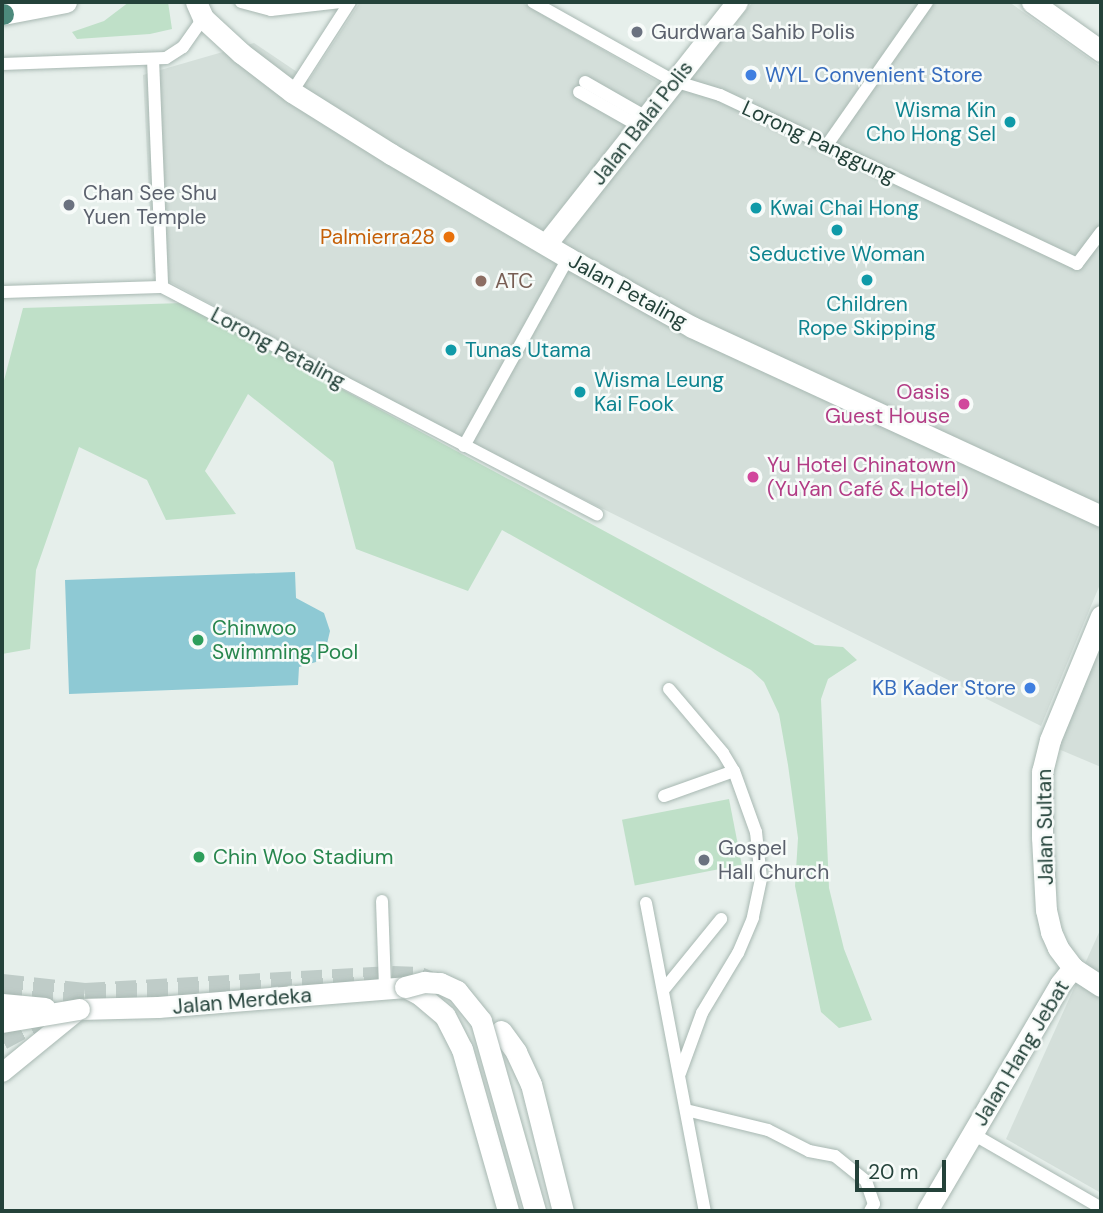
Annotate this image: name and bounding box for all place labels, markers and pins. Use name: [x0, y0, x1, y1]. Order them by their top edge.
place label: Gurdwara Sahib Polis: [651, 19, 855, 45]
marker: Gurdwara Sahib Polis: [629, 24, 645, 40]
place label: WYL Convenient Store: [765, 62, 983, 88]
marker: WYL Convenient Store: [743, 67, 759, 83]
place label: Wisma Kin Cho Hong Sel: [866, 97, 996, 147]
marker: Wisma Kin Cho Hong Sel: [1002, 114, 1018, 130]
place label: Chan See Shu Yuen Temple: [83, 180, 217, 230]
place label: Kwai Chai Hong: [770, 195, 919, 221]
marker: Chan See Shu Yuen Temple: [61, 197, 77, 213]
marker: Kwai Chai Hong: [748, 200, 764, 216]
marker: Seductive Woman: [829, 222, 845, 238]
place label: Palmierra28: [320, 224, 435, 250]
marker: Palmierra28: [441, 229, 457, 245]
place label: Seductive Woman: [749, 241, 925, 267]
place label: ATC: [495, 268, 533, 294]
marker: Children Rope Skipping: [859, 272, 875, 288]
marker: ATC: [473, 273, 489, 289]
place label: Children Rope Skipping: [798, 291, 936, 341]
place label: Tunas Utama: [465, 337, 591, 363]
marker: Tunas Utama: [443, 342, 459, 358]
place label: Wisma Leung Kai Fook: [594, 367, 724, 417]
place label: Oasis Guest House: [825, 379, 950, 429]
marker: Wisma Leung Kai Fook: [572, 384, 588, 400]
marker: Oasis Guest House: [956, 396, 972, 412]
place label: Yu Hotel Chinatown (YuYan Café & Hotel): [767, 452, 969, 502]
marker: Yu Hotel Chinatown (YuYan Café & Hotel): [745, 469, 761, 485]
place label: Chinwoo Swimming Pool: [212, 615, 358, 665]
marker: Chinwoo Swimming Pool: [190, 632, 206, 648]
place label: KB Kader Store: [872, 675, 1016, 701]
marker: KB Kader Store: [1022, 680, 1038, 696]
place label: Gospel Hall Church: [718, 835, 829, 885]
place label: Chin Woo Stadium: [213, 844, 393, 870]
marker: Chin Woo Stadium: [191, 849, 207, 865]
marker: Gospel Hall Church: [696, 852, 712, 868]

